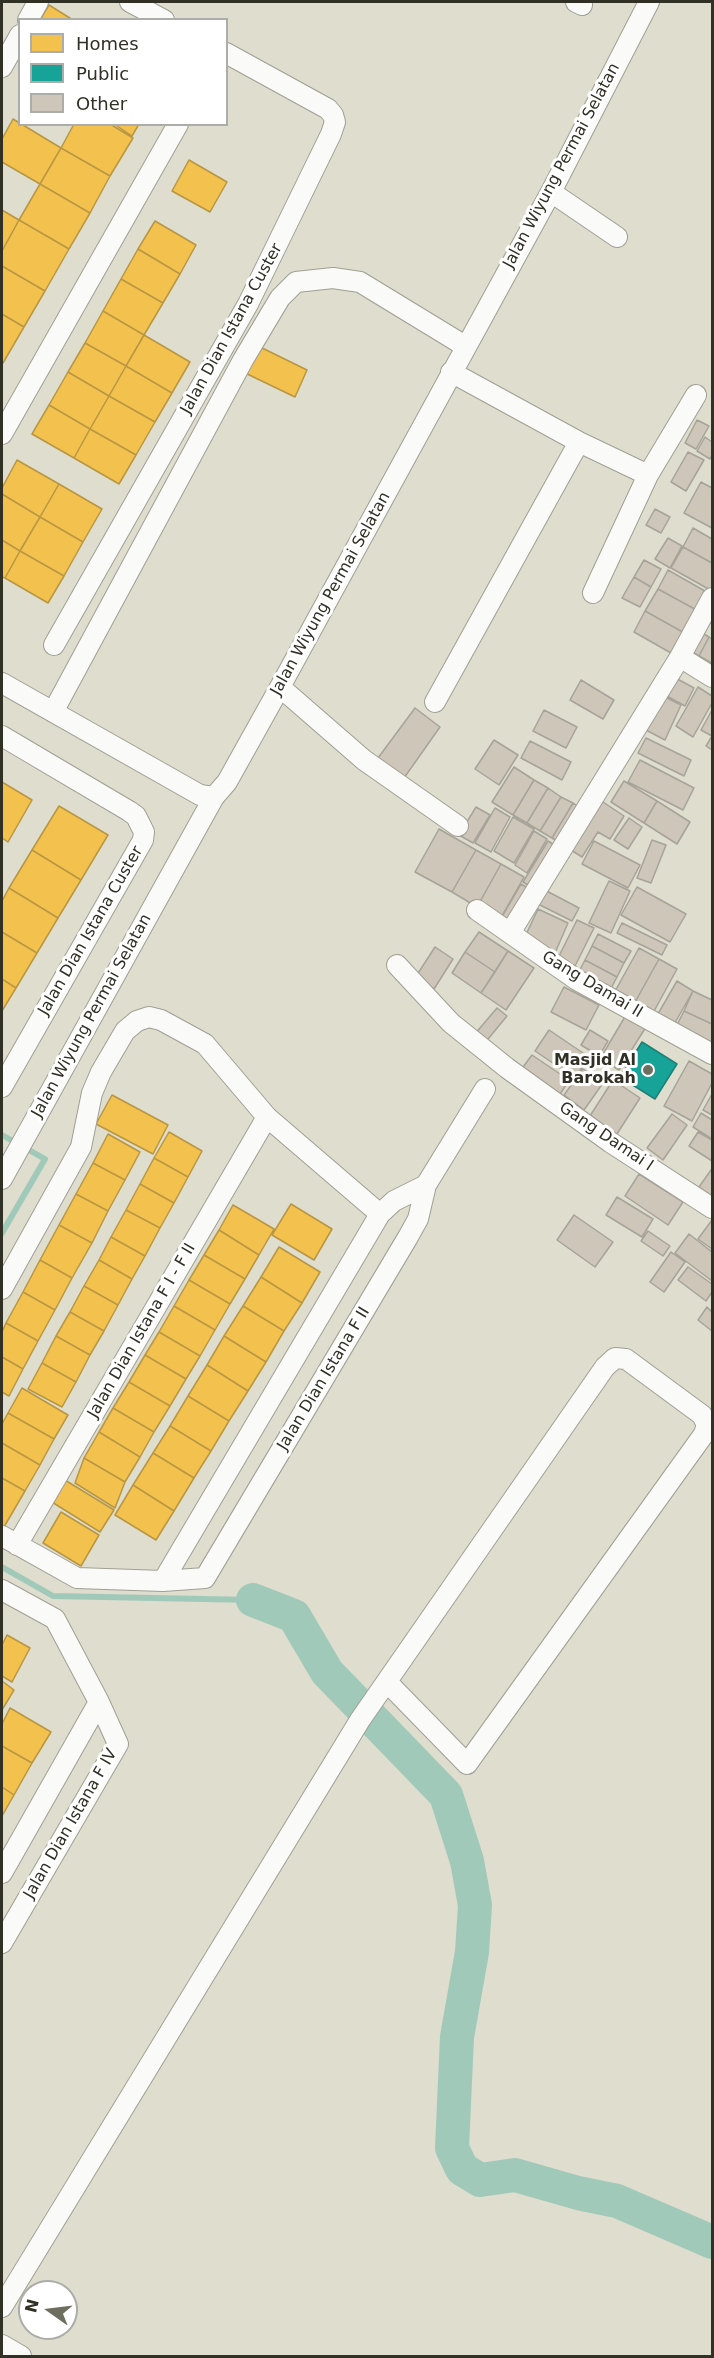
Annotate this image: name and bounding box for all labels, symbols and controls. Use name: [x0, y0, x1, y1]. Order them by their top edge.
legend: [18, 18, 228, 126]
text: Homes: [76, 33, 139, 54]
street label: Jalan Wiyung Permai Selatan: [500, 60, 624, 272]
text: Public: [76, 63, 129, 84]
text: Other: [76, 93, 127, 114]
street label: Jalan Dian Istana Custer: [177, 240, 287, 418]
street label: Jalan Wiyung Permai Selatan: [267, 489, 395, 699]
street label: Jalan Dian Istana Custer: [35, 843, 147, 1019]
street label: Jalan Wiyung Permai Selatan: [28, 911, 156, 1121]
street label: Gang Damai II: [538, 947, 646, 1023]
place label: Masjid Al Barokah: [554, 1051, 636, 1089]
marker: Masjid Al Barokah: [641, 1063, 655, 1077]
street label: Gang Damai I: [555, 1098, 657, 1176]
street label: Jalan Dian Istana F I - F II: [84, 1240, 200, 1422]
street label: Jalan Dian Istana F II: [274, 1304, 374, 1454]
street label: Jalan Dian Istana F IV: [20, 1746, 122, 1902]
north arrow: [18, 2280, 78, 2340]
text: N: [21, 2297, 43, 2315]

